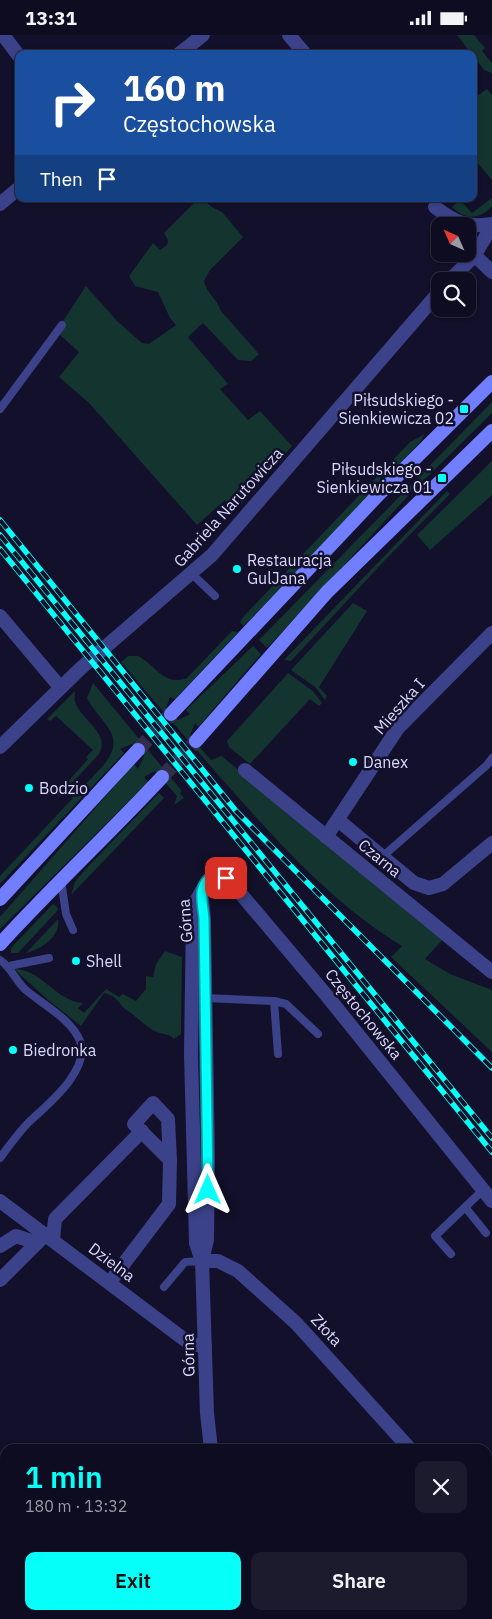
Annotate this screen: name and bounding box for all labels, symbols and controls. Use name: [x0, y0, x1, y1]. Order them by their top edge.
text: 13:31: [25, 6, 77, 30]
text: 160 m: [123, 65, 226, 111]
icon: right: [40, 70, 105, 135]
text: Częstochowska: [123, 109, 276, 138]
icon: arrive: [93, 165, 121, 193]
text: Then: [40, 167, 83, 191]
north arrow: [431, 217, 476, 263]
map controls: [431, 217, 476, 317]
button: search: [431, 272, 476, 317]
place label: Piłsudskiego - Sienkiewicza 02: [338, 390, 454, 428]
marker: Piłsudskiego - Sienkiewicza 02: [458, 403, 470, 415]
street label: Gabriela Narutowicza: [169, 443, 287, 571]
place label: Piłsudskiego - Sienkiewicza 01: [316, 459, 432, 497]
marker: Piłsudskiego - Sienkiewicza 01: [436, 472, 448, 484]
place label: Restauracja GulJana: [247, 550, 332, 588]
marker: Restauracja GulJana: [231, 563, 243, 575]
street label: Mieszka I: [369, 674, 429, 738]
place label: Danex: [363, 752, 408, 772]
marker: Danex: [347, 756, 359, 768]
place label: Bodzio: [39, 778, 88, 798]
marker: Bodzio: [23, 782, 35, 794]
street label: Czarna: [355, 835, 406, 882]
pin: [205, 857, 247, 899]
icon: arrive: [212, 864, 240, 892]
street label: Górna: [173, 898, 196, 943]
place label: Shell: [86, 951, 122, 971]
marker: Shell: [70, 955, 82, 967]
street label: Częstochowska: [321, 965, 407, 1064]
place label: Biedronka: [23, 1040, 97, 1060]
marker: Biedronka: [7, 1044, 19, 1056]
position arrow: [181, 1163, 233, 1215]
street label: Dzielna: [85, 1238, 140, 1286]
street label: Złota: [307, 1310, 347, 1351]
street label: Górna: [178, 1333, 198, 1377]
text: 1 min: [25, 1457, 103, 1496]
button: close: [415, 1461, 467, 1513]
text: 180 m · 13:32: [25, 1496, 127, 1516]
button: Exit: [25, 1552, 241, 1610]
button: Share: [251, 1552, 467, 1610]

